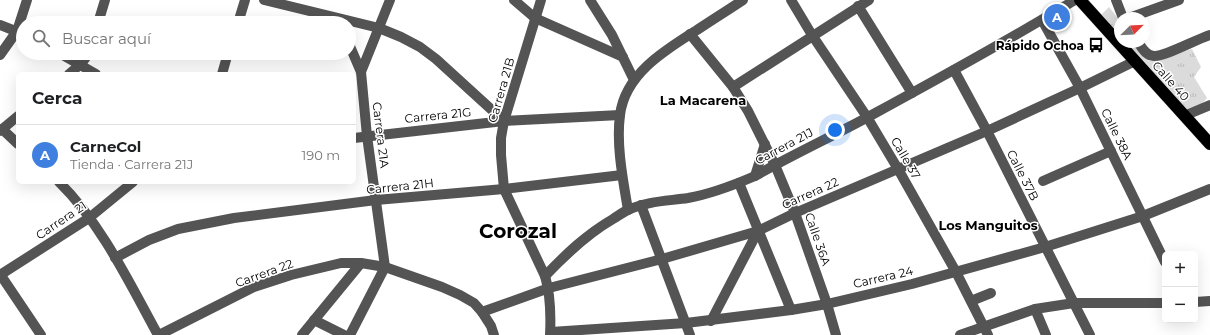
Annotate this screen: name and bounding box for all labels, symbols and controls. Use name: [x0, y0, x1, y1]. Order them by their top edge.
pin: A: [1044, 2, 1070, 32]
north arrow: [1114, 12, 1150, 48]
search box: [16, 16, 356, 60]
icon: search: [30, 27, 52, 49]
text: Buscar aquí: [62, 29, 151, 48]
bus stop icon: Rápido Ochoa: [1087, 36, 1105, 54]
place label: Rápido Ochoa: [996, 38, 1084, 53]
street label: Carrera 21B: [485, 56, 517, 124]
street label: Calle 40: [1149, 58, 1193, 104]
text: Cerca: [32, 88, 82, 108]
district label: La Macarena: [660, 92, 746, 108]
street label: Carrera 21A: [370, 101, 393, 169]
street label: Carrera 21G: [404, 104, 472, 126]
street label: Calle 38A: [1098, 106, 1136, 163]
your location: [825, 120, 845, 140]
street label: Carrera 21J: [752, 124, 816, 168]
street label: Calle 37: [888, 134, 924, 182]
text: CarneCol: [70, 137, 141, 156]
text: A: [40, 147, 50, 163]
text: 190 m: [302, 147, 340, 163]
street label: Calle 37B: [1004, 147, 1042, 203]
text: Tienda · Carrera 21J: [70, 156, 193, 172]
street label: Carrera 22: [779, 174, 841, 212]
street label: Carrera 21H: [366, 175, 434, 197]
street label: Carrera 21: [33, 198, 89, 242]
street label: Calle 36A: [802, 210, 834, 268]
district label: Los Manguitos: [938, 217, 1038, 233]
district label: Corozal: [479, 219, 557, 243]
map controls: [1162, 251, 1198, 323]
button: +: [1162, 251, 1198, 287]
street label: Carrera 22: [233, 256, 295, 290]
street label: Carrera 24: [852, 263, 915, 291]
button: −: [1162, 287, 1198, 323]

